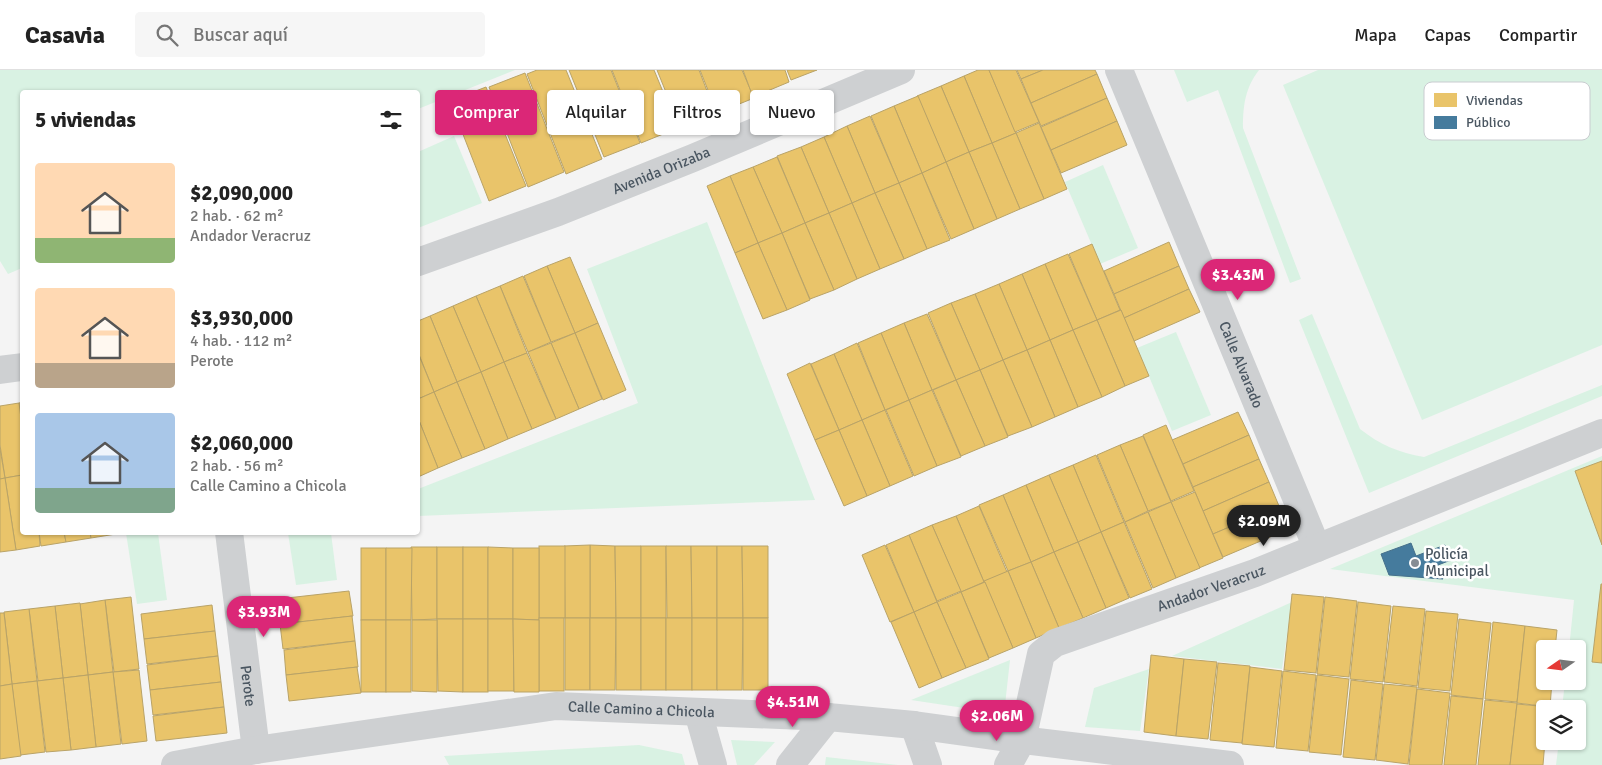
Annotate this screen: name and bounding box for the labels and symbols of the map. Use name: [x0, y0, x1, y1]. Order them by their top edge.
legend: [1424, 82, 1590, 140]
text: Viviendas: [1466, 92, 1523, 109]
text: Público: [1466, 114, 1510, 131]
street label: Avenida Orizaba: [610, 143, 713, 198]
pin: $3.43M: [1197, 258, 1279, 301]
street label: Calle Alvarado: [1215, 319, 1267, 411]
pin: $2.09M: [1223, 504, 1305, 547]
place label: Policía Municipal: [1425, 545, 1489, 580]
marker: Policía Municipal: [1409, 557, 1421, 569]
street label: Andador Veracruz: [1155, 561, 1268, 616]
pin: $3.93M: [223, 596, 305, 638]
north arrow: [1536, 640, 1586, 690]
street label: Perote: [237, 664, 260, 707]
pin: $4.51M: [752, 686, 834, 728]
street label: Calle Camino a Chicola: [568, 697, 715, 721]
pin: $2.06M: [956, 700, 1038, 742]

